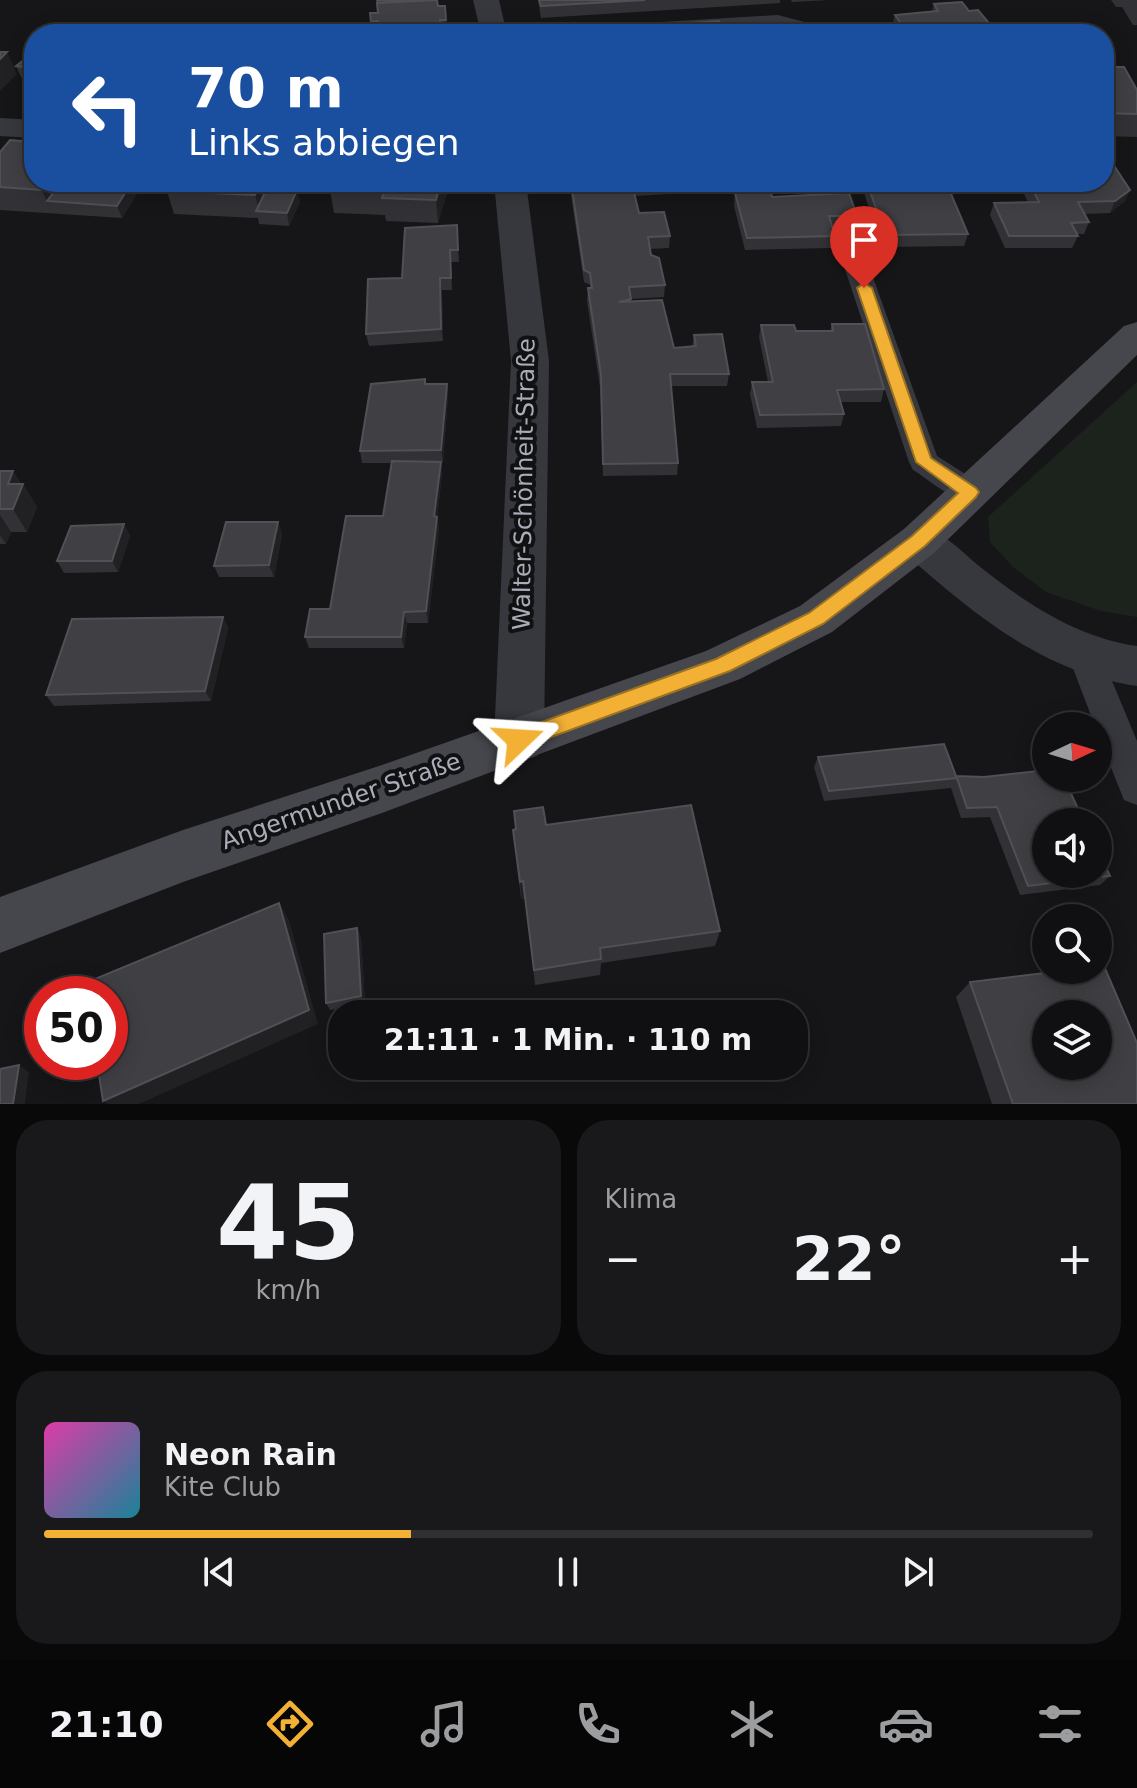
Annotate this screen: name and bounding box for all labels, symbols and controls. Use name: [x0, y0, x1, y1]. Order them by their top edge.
text: 70 m: [188, 55, 344, 120]
icon: left: [56, 56, 160, 160]
text: Links abbiegen: [188, 122, 460, 163]
pin: [830, 206, 898, 288]
icon: arrive: [842, 218, 886, 262]
street label: Walter-Schönheit-Straße: [507, 338, 541, 630]
position arrow: [477, 698, 561, 782]
north arrow: [1032, 712, 1112, 792]
map controls: [1032, 712, 1112, 1080]
street label: Angermunder Straße: [218, 747, 464, 855]
button: sound: [1032, 808, 1112, 888]
button: search: [1032, 904, 1112, 984]
speed limit sign: 50: [24, 976, 128, 1080]
button: layers: [1032, 1000, 1112, 1080]
text: 21:11 · 1 Min. · 110 m: [384, 1022, 752, 1057]
text: 45: [216, 1162, 361, 1284]
text: Klima: [605, 1184, 677, 1214]
text: 22°: [792, 1224, 906, 1294]
text: −: [605, 1233, 641, 1284]
text: +: [1056, 1233, 1093, 1284]
text: km/h: [255, 1275, 321, 1305]
text: Neon Rain: [164, 1437, 337, 1472]
text: Kite Club: [164, 1472, 281, 1502]
icon: previous: [197, 1550, 241, 1594]
icon: pause: [546, 1550, 590, 1594]
icon: next: [896, 1550, 940, 1594]
icon: directions: [262, 1696, 318, 1752]
icon: music: [416, 1696, 472, 1752]
icon: phone: [570, 1696, 626, 1752]
icon: climate: [724, 1696, 780, 1752]
icon: car: [878, 1696, 934, 1752]
icon: filters: [1032, 1696, 1088, 1752]
text: 21:10: [49, 1704, 164, 1745]

